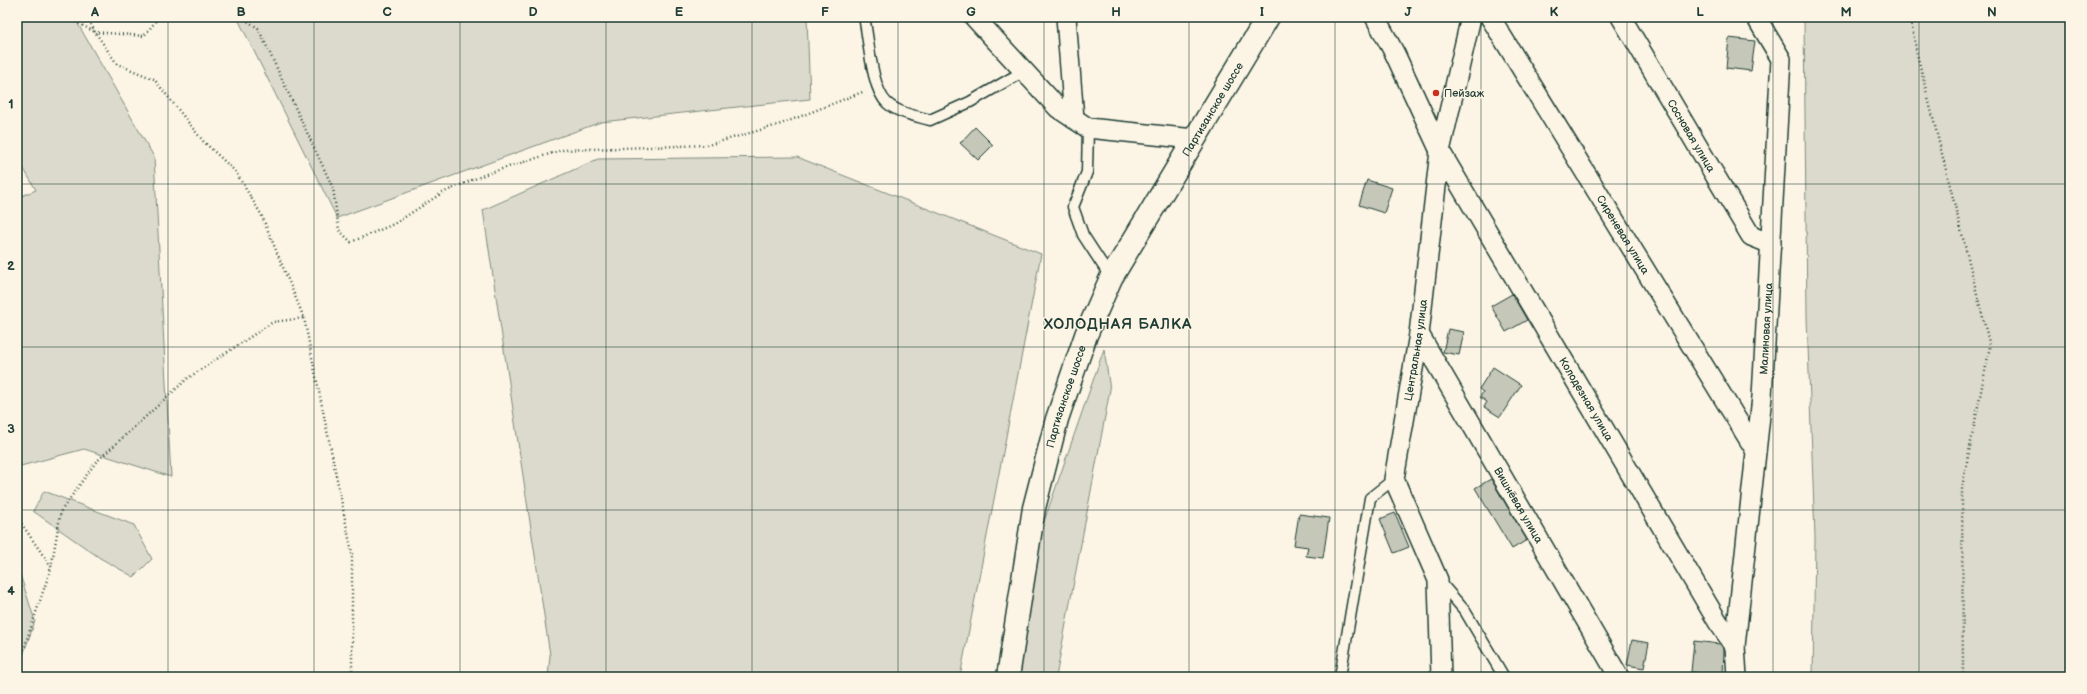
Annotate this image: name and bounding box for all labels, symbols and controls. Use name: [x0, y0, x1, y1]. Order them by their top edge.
text: A: [90, 4, 99, 20]
text: B: [236, 4, 246, 20]
text: C: [382, 4, 392, 20]
text: D: [528, 4, 538, 20]
text: E: [675, 4, 684, 20]
text: F: [821, 4, 829, 20]
text: G: [966, 4, 976, 20]
text: H: [1111, 4, 1121, 20]
text: I: [1260, 4, 1264, 20]
text: J: [1404, 4, 1412, 20]
text: K: [1550, 4, 1559, 20]
text: L: [1696, 4, 1704, 20]
text: M: [1840, 4, 1852, 20]
text: N: [1987, 4, 1997, 20]
street label: Партизанское шоссе: [1180, 60, 1246, 159]
place label: Пейзаж: [1444, 87, 1484, 100]
marker: Пейзаж: [1431, 88, 1441, 98]
text: 1: [8, 96, 14, 112]
street label: Сосновая улица: [1664, 97, 1718, 175]
street label: Сиреневая улица: [1594, 193, 1652, 277]
text: 2: [7, 258, 15, 274]
street label: Малиновая улица: [1757, 282, 1775, 375]
street label: Центральная улица: [1402, 298, 1430, 402]
district label: ХОЛОДНАЯ БАЛКА: [1043, 315, 1192, 334]
street label: Партизанское шоссе: [1044, 344, 1089, 449]
street label: Колодезная улица: [1556, 355, 1616, 444]
text: 3: [7, 421, 15, 437]
street label: Вишнёвая улица: [1491, 465, 1546, 546]
text: 4: [7, 583, 15, 599]

